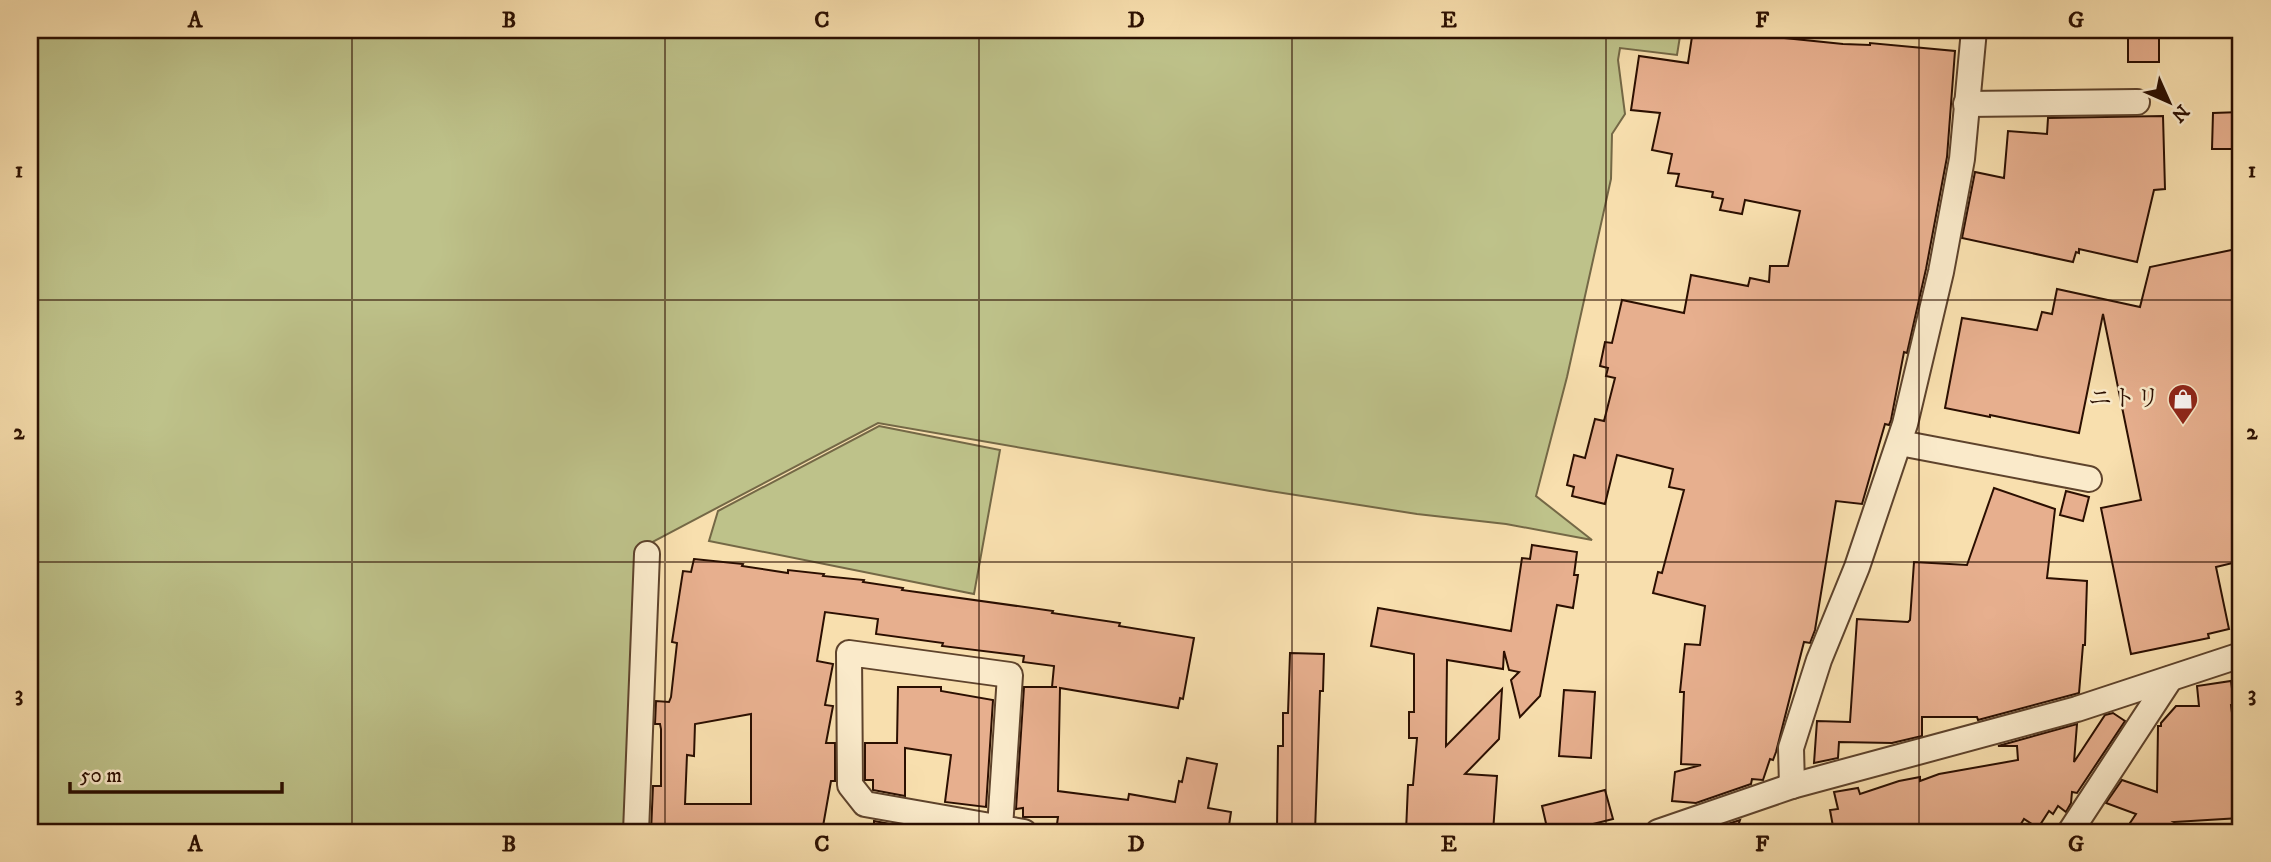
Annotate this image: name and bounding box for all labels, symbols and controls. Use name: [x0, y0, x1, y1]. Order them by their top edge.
text: A: [187, 6, 204, 35]
text: B: [502, 6, 516, 35]
text: C: [814, 6, 830, 35]
text: D: [1127, 6, 1145, 35]
text: E: [1441, 6, 1457, 35]
text: F: [1755, 6, 1770, 35]
text: G: [2068, 6, 2084, 35]
north arrow: [2134, 66, 2204, 136]
text: N: [2166, 99, 2194, 127]
text: 1: [15, 156, 23, 185]
text: 1: [2248, 156, 2256, 185]
shop icon: ニトリ: [2166, 382, 2200, 426]
place label: ニトリ: [2088, 384, 2160, 414]
text: 2: [13, 418, 25, 447]
text: 2: [2246, 418, 2258, 447]
text: 3: [15, 680, 23, 709]
text: 3: [2248, 680, 2256, 709]
scale bar: [70, 750, 282, 794]
text: 50 m: [80, 763, 122, 789]
text: A: [187, 830, 204, 859]
text: B: [502, 830, 516, 859]
text: C: [814, 830, 830, 859]
text: D: [1127, 830, 1145, 859]
text: E: [1441, 830, 1457, 859]
text: F: [1755, 830, 1770, 859]
text: G: [2068, 830, 2084, 859]

